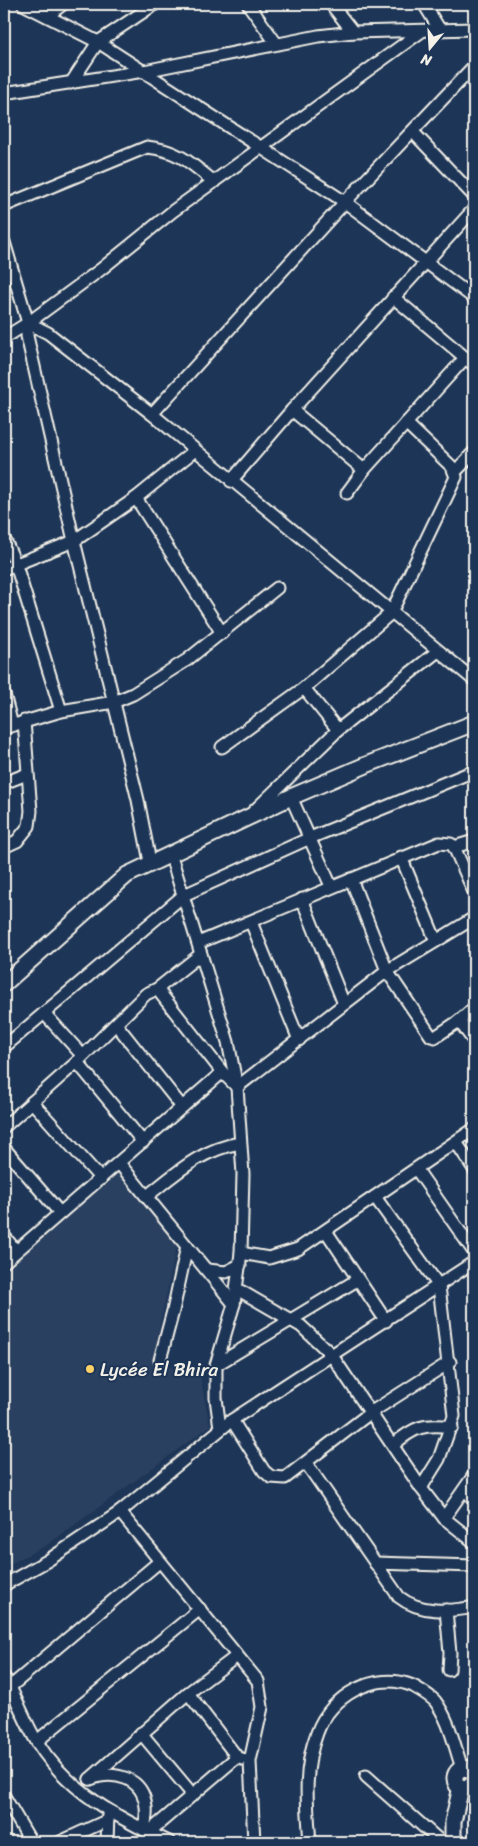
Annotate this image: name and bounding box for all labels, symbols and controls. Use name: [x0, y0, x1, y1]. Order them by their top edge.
north arrow: [406, 22, 456, 72]
text: N: [417, 46, 436, 74]
place label: Lycée El Bhira: [100, 1353, 218, 1386]
marker: Lycée El Bhira: [84, 1363, 96, 1375]

